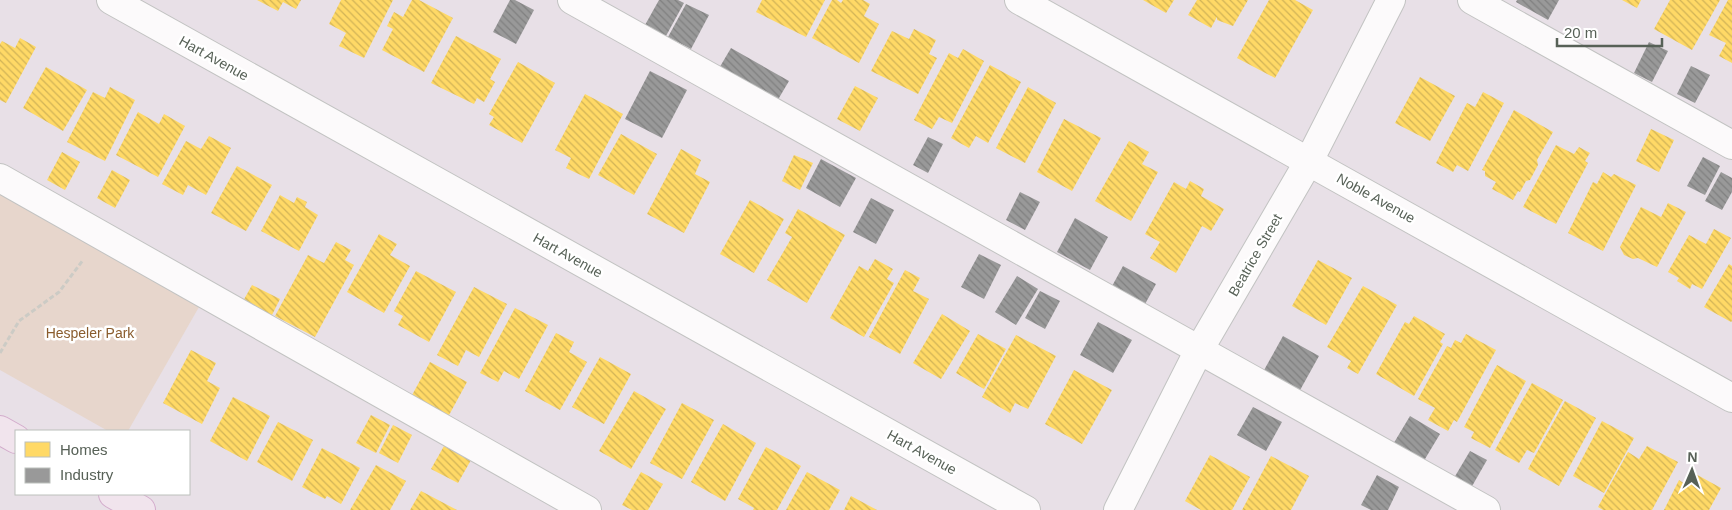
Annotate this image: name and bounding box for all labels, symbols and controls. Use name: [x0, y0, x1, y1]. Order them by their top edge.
scale bar: [1557, 15, 1662, 47]
text: 20 m: [1564, 24, 1597, 41]
street label: Hart Avenue: [177, 32, 252, 84]
street label: Noble Avenue: [1334, 170, 1418, 226]
street label: Beatrice Street: [1225, 211, 1285, 299]
street label: Hart Avenue: [531, 229, 606, 281]
park label: Hespeler Park: [46, 325, 135, 341]
street label: Hart Avenue: [885, 426, 960, 478]
legend: [15, 430, 190, 495]
text: Homes: [60, 441, 108, 458]
north arrow: [1667, 445, 1717, 495]
text: N: [1687, 449, 1698, 465]
text: Industry: [60, 466, 114, 483]

